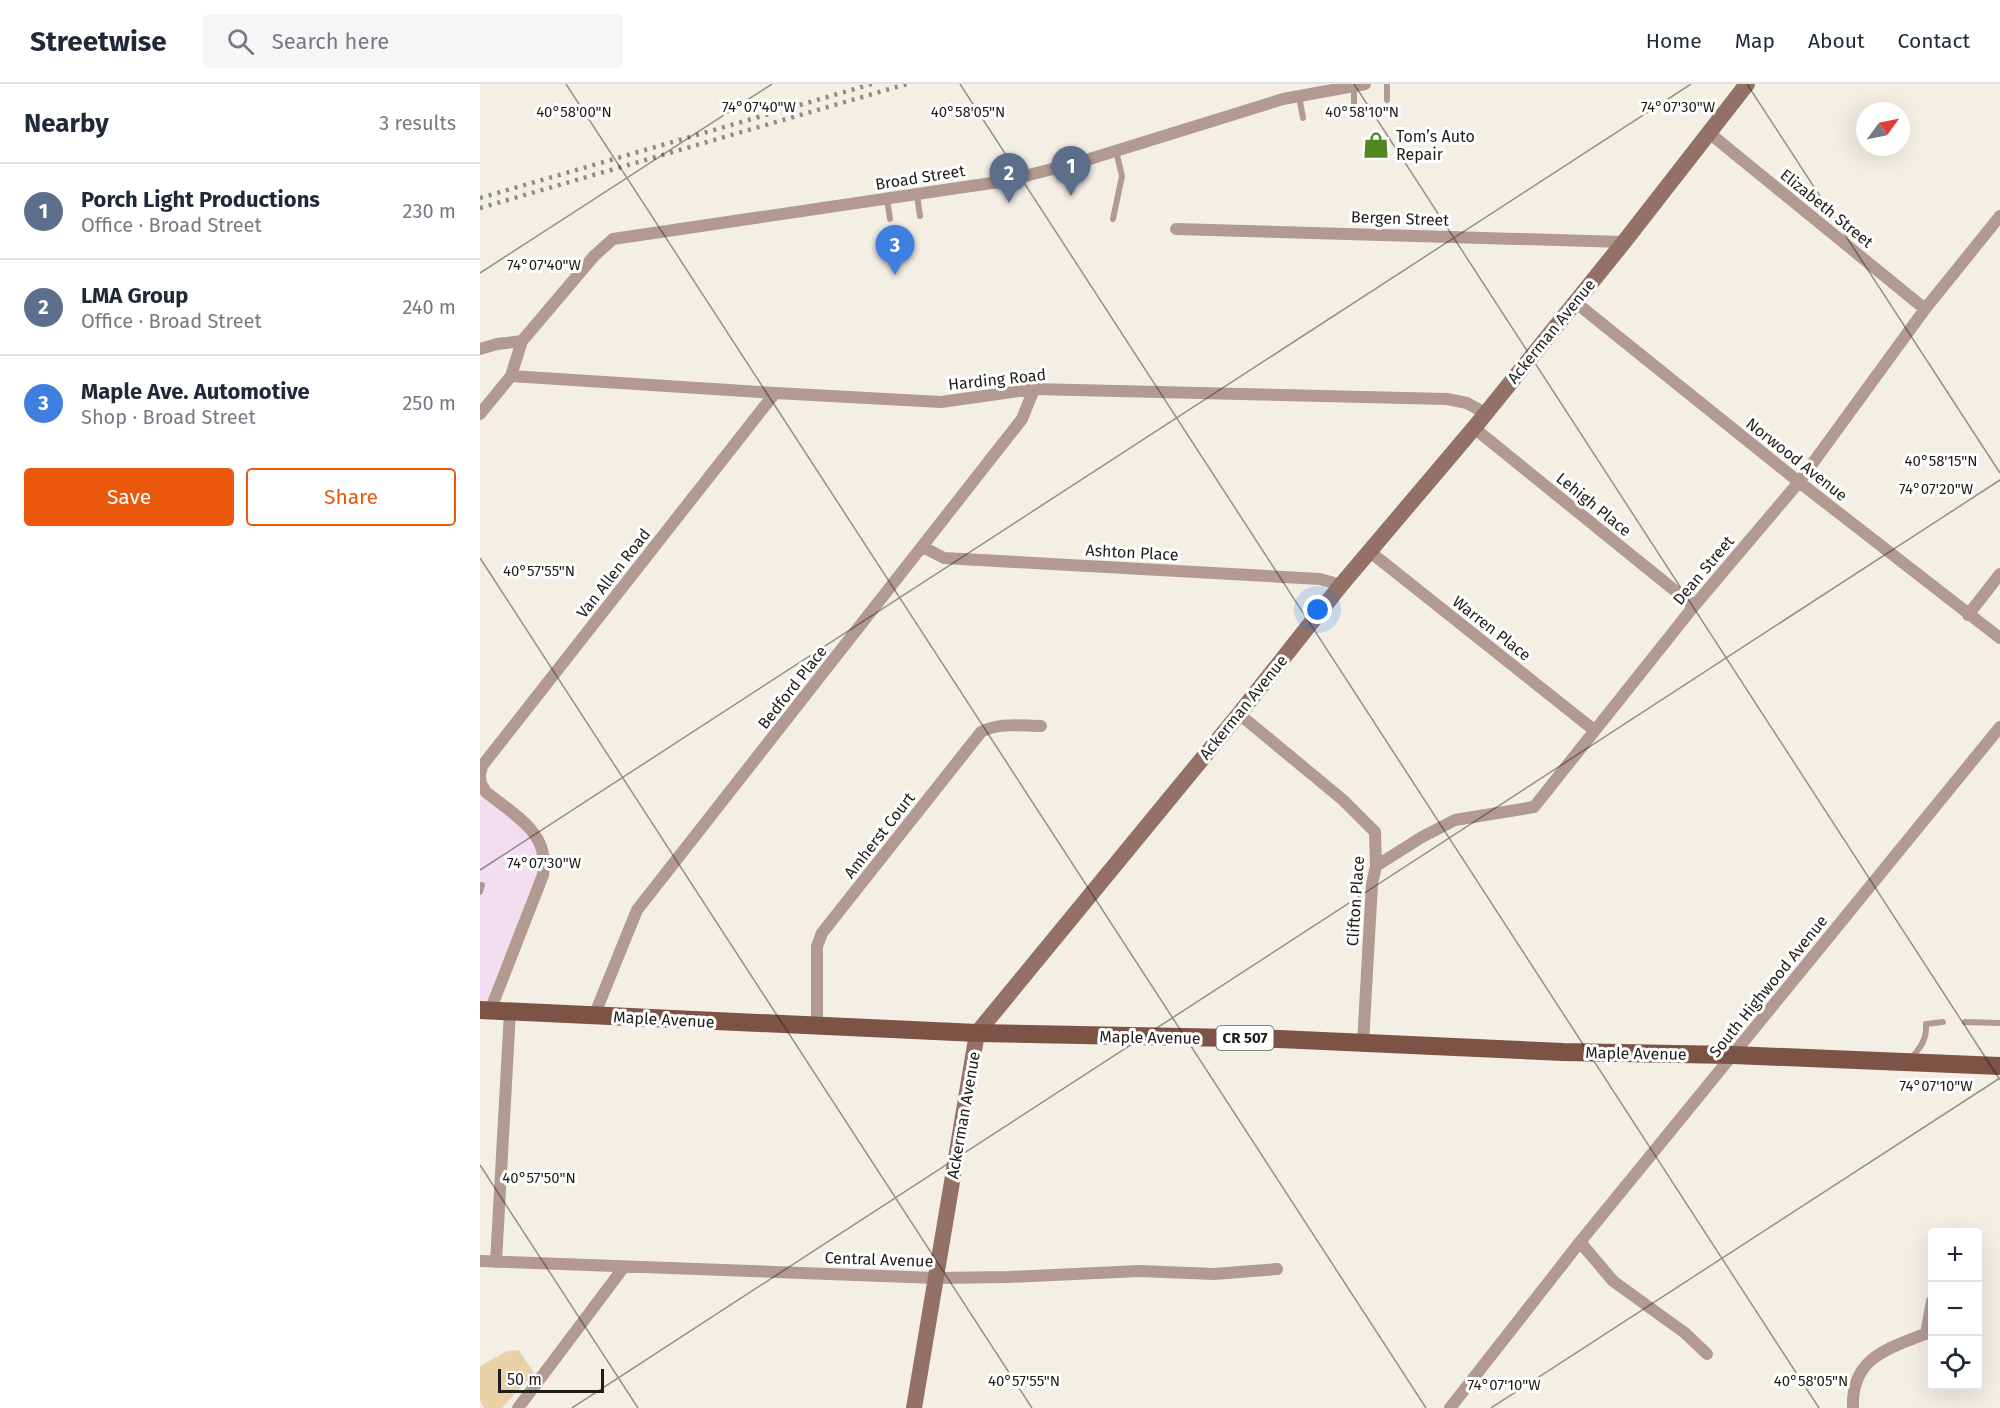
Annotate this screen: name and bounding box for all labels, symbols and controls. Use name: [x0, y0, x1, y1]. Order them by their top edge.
search box: [203, 14, 623, 68]
text: Streetwise: [30, 25, 167, 58]
icon: search: [224, 25, 257, 58]
text: Search here: [272, 28, 389, 55]
text: Home: [1646, 28, 1702, 54]
text: Map: [1735, 28, 1775, 54]
text: About: [1808, 28, 1865, 54]
text: Contact: [1898, 28, 1970, 54]
text: 74°07'40"W: [722, 98, 797, 116]
text: 74°07'30"W: [1641, 98, 1716, 116]
north arrow: [1856, 102, 1910, 156]
text: 40°58'00"N: [536, 103, 612, 121]
text: 40°58'05"N: [931, 103, 1005, 121]
text: 40°58'10"N: [1325, 103, 1399, 121]
text: Nearby: [24, 108, 109, 139]
text: 3 results: [379, 111, 456, 135]
place label: Tom’s Auto Repair: [1396, 127, 1475, 164]
shop icon: Tom’s Auto Repair: [1361, 130, 1391, 160]
pin: 1: [1052, 147, 1090, 196]
pin: 2: [990, 154, 1028, 203]
street label: Broad Street: [874, 161, 966, 194]
street label: Elizabeth Street: [1776, 165, 1877, 252]
text: Porch Light Productions: [81, 186, 320, 213]
text: 1: [39, 199, 48, 223]
text: 230 m: [403, 199, 456, 223]
street label: Bergen Street: [1351, 207, 1450, 230]
text: Office · Broad Street: [81, 213, 262, 237]
pin: 3: [876, 226, 914, 275]
text: 74°07'40"W: [507, 256, 582, 274]
street label: Ackerman Avenue: [1503, 275, 1599, 387]
text: LMA Group: [81, 282, 188, 309]
text: 2: [38, 295, 49, 319]
text: 240 m: [402, 295, 456, 319]
text: Office · Broad Street: [81, 309, 262, 333]
street label: Harding Road: [947, 365, 1047, 394]
text: Maple Ave. Automotive: [81, 378, 310, 405]
text: 3: [38, 391, 49, 415]
text: 250 m: [402, 391, 456, 415]
text: Shop · Broad Street: [81, 405, 256, 429]
street label: Norwood Avenue: [1742, 414, 1851, 505]
text: 40°58'15"N: [1905, 452, 1977, 470]
button: Save: [24, 468, 234, 526]
button: Share: [246, 468, 456, 526]
street label: Lehigh Place: [1552, 468, 1635, 540]
text: 74°07'20"W: [1899, 480, 1974, 498]
street label: Van Allen Road: [573, 525, 654, 622]
street label: Dean Street: [1669, 532, 1738, 609]
street label: Ashton Place: [1085, 541, 1179, 564]
text: 40°57'55"N: [503, 562, 575, 580]
street label: Warren Place: [1449, 592, 1535, 665]
your location: [1303, 595, 1332, 624]
street label: Bedford Place: [754, 642, 831, 733]
street label: Ackerman Avenue: [1195, 651, 1291, 763]
street label: Amherst Court: [840, 788, 919, 882]
text: 74°07'30"W: [507, 854, 582, 872]
street label: Clifton Place: [1343, 855, 1368, 947]
street label: South Highwood Avenue: [1705, 912, 1831, 1061]
street label: Maple Avenue: [613, 1007, 715, 1032]
road number: CR 507: [1216, 1026, 1274, 1050]
street label: Maple Avenue: [1099, 1027, 1201, 1048]
street label: Maple Avenue: [1585, 1043, 1687, 1064]
street label: Ackerman Avenue: [943, 1050, 984, 1180]
text: 74°07'10"W: [1899, 1077, 1973, 1095]
text: 40°57'50"N: [502, 1169, 576, 1187]
map controls: [1928, 1228, 1982, 1390]
button: +: [1928, 1228, 1982, 1282]
street label: Central Avenue: [824, 1248, 934, 1271]
button: −: [1928, 1282, 1982, 1336]
button: locate: [1928, 1336, 1982, 1390]
scale bar: [498, 1366, 604, 1394]
text: 50 m: [507, 1370, 542, 1389]
text: 40°57'55"N: [988, 1372, 1060, 1390]
text: 40°58'05"N: [1774, 1372, 1848, 1390]
text: 74°07'10"W: [1467, 1376, 1541, 1394]

